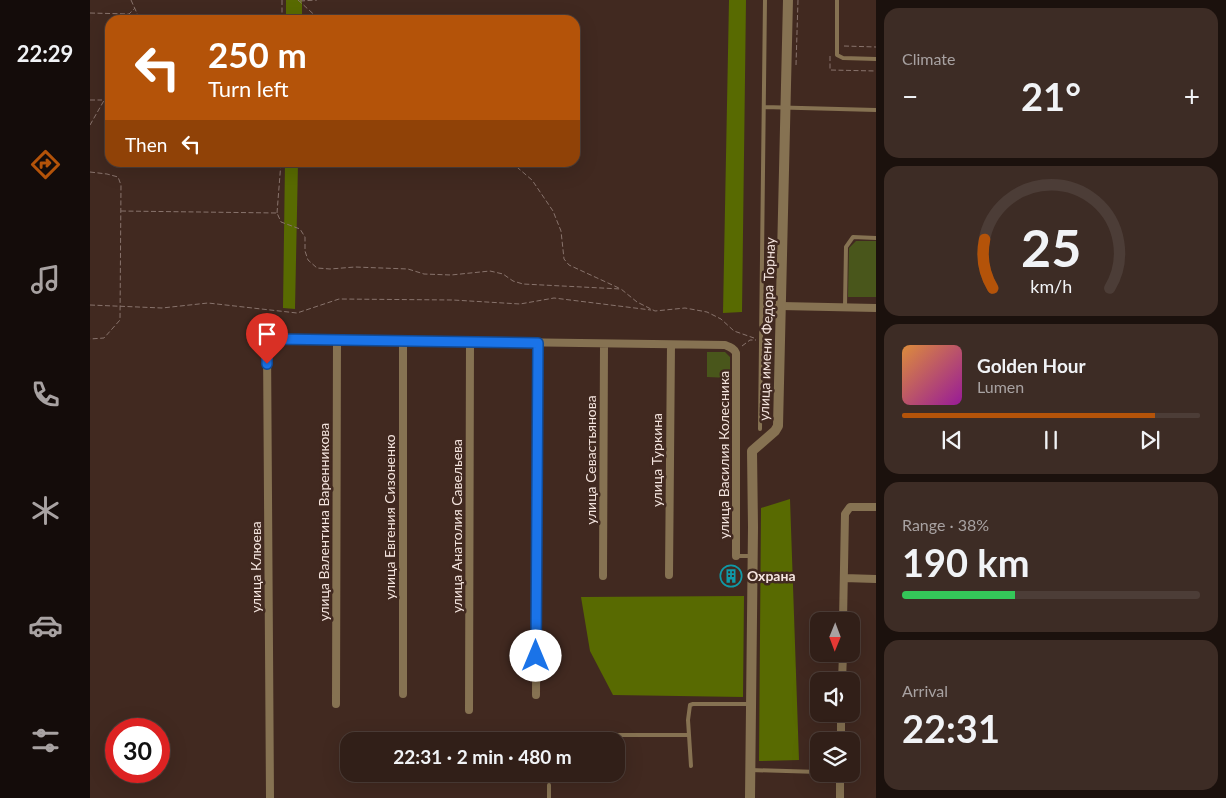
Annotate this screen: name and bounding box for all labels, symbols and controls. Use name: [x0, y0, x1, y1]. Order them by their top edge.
text: 250 m: [208, 33, 307, 75]
icon: left: [125, 35, 190, 100]
text: 22:29: [17, 40, 73, 67]
text: Climate: [902, 49, 955, 68]
text: 21°: [1021, 73, 1081, 119]
text: Turn left: [208, 75, 289, 102]
text: −: [902, 79, 918, 113]
text: +: [1184, 79, 1200, 113]
icon: left: [177, 130, 205, 158]
text: Then: [125, 133, 167, 156]
icon: directions: [28, 147, 63, 182]
text: 25: [1021, 216, 1081, 278]
street label: улица имени Федора Торнау: [755, 236, 778, 421]
icon: music: [28, 262, 63, 297]
text: km/h: [1030, 275, 1072, 297]
pin: [246, 313, 288, 364]
icon: arrive: [253, 320, 281, 348]
text: Golden Hour: [977, 354, 1086, 377]
street label: улица Василия Колесника: [715, 371, 732, 539]
icon: phone: [28, 377, 63, 412]
text: Lumen: [977, 377, 1024, 396]
street label: улица Севастьянова: [582, 395, 599, 525]
street label: улица Туркина: [648, 413, 665, 507]
street label: улица Валентина Варенникова: [315, 423, 332, 621]
icon: previous: [938, 426, 966, 454]
icon: pause: [1037, 426, 1065, 454]
icon: next: [1136, 426, 1164, 454]
street label: улица Евгения Сизоненко: [381, 434, 398, 600]
street label: улица Анатолия Савельева: [448, 439, 465, 613]
icon: climate: [28, 493, 63, 528]
text: Range · 38%: [902, 515, 989, 534]
street label: улица Клюева: [247, 521, 264, 613]
text: 190 km: [902, 539, 1030, 585]
building icon: Охрана: [719, 564, 743, 588]
place label: Охрана: [747, 567, 796, 584]
icon: car: [28, 608, 63, 643]
north arrow: [810, 612, 860, 662]
map controls: [810, 612, 860, 782]
position arrow: [509, 629, 561, 681]
button: sound: [810, 672, 860, 722]
text: Arrival: [902, 681, 948, 700]
text: 22:31: [902, 705, 1000, 751]
speed limit sign: 30: [105, 718, 170, 783]
icon: filters: [28, 723, 63, 758]
button: layers: [810, 732, 860, 782]
text: 22:31 · 2 min · 480 m: [393, 745, 572, 768]

